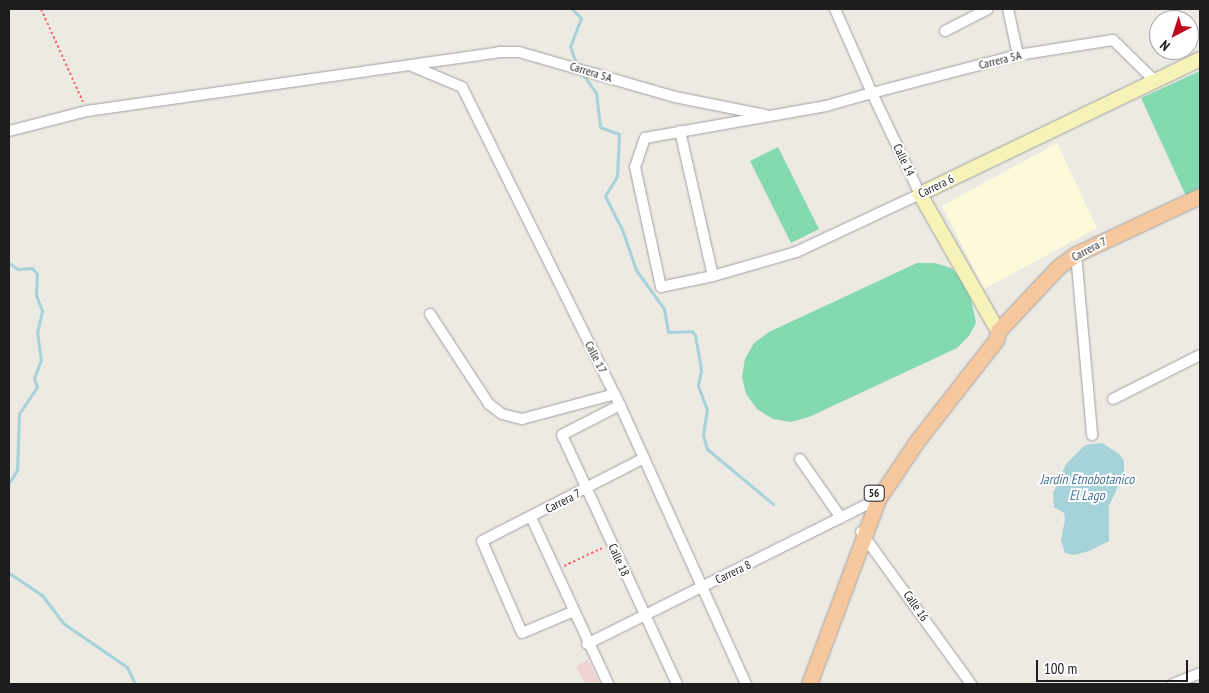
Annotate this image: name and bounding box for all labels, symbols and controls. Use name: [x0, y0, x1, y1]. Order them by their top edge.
north arrow: [1149, 10, 1199, 60]
text: N: [1156, 36, 1174, 55]
street label: Carrera 5A: [977, 48, 1023, 72]
street label: Carrera 5A: [568, 59, 614, 85]
street label: Calle 14: [890, 142, 918, 178]
street label: Carrera 6: [916, 171, 956, 201]
street label: Carrera 7: [1069, 234, 1109, 264]
street label: Calle 17: [582, 339, 610, 375]
water label: Jardin Etnobotanico El Lago: [1040, 471, 1134, 504]
road number: 56: [863, 484, 885, 502]
street label: Carrera 7: [543, 486, 583, 516]
street label: Calle 18: [606, 542, 632, 578]
street label: Carrera 8: [713, 557, 753, 587]
street label: Calle 16: [900, 588, 932, 624]
scale bar: [1039, 650, 1192, 682]
text: 100 m: [1044, 659, 1077, 678]

